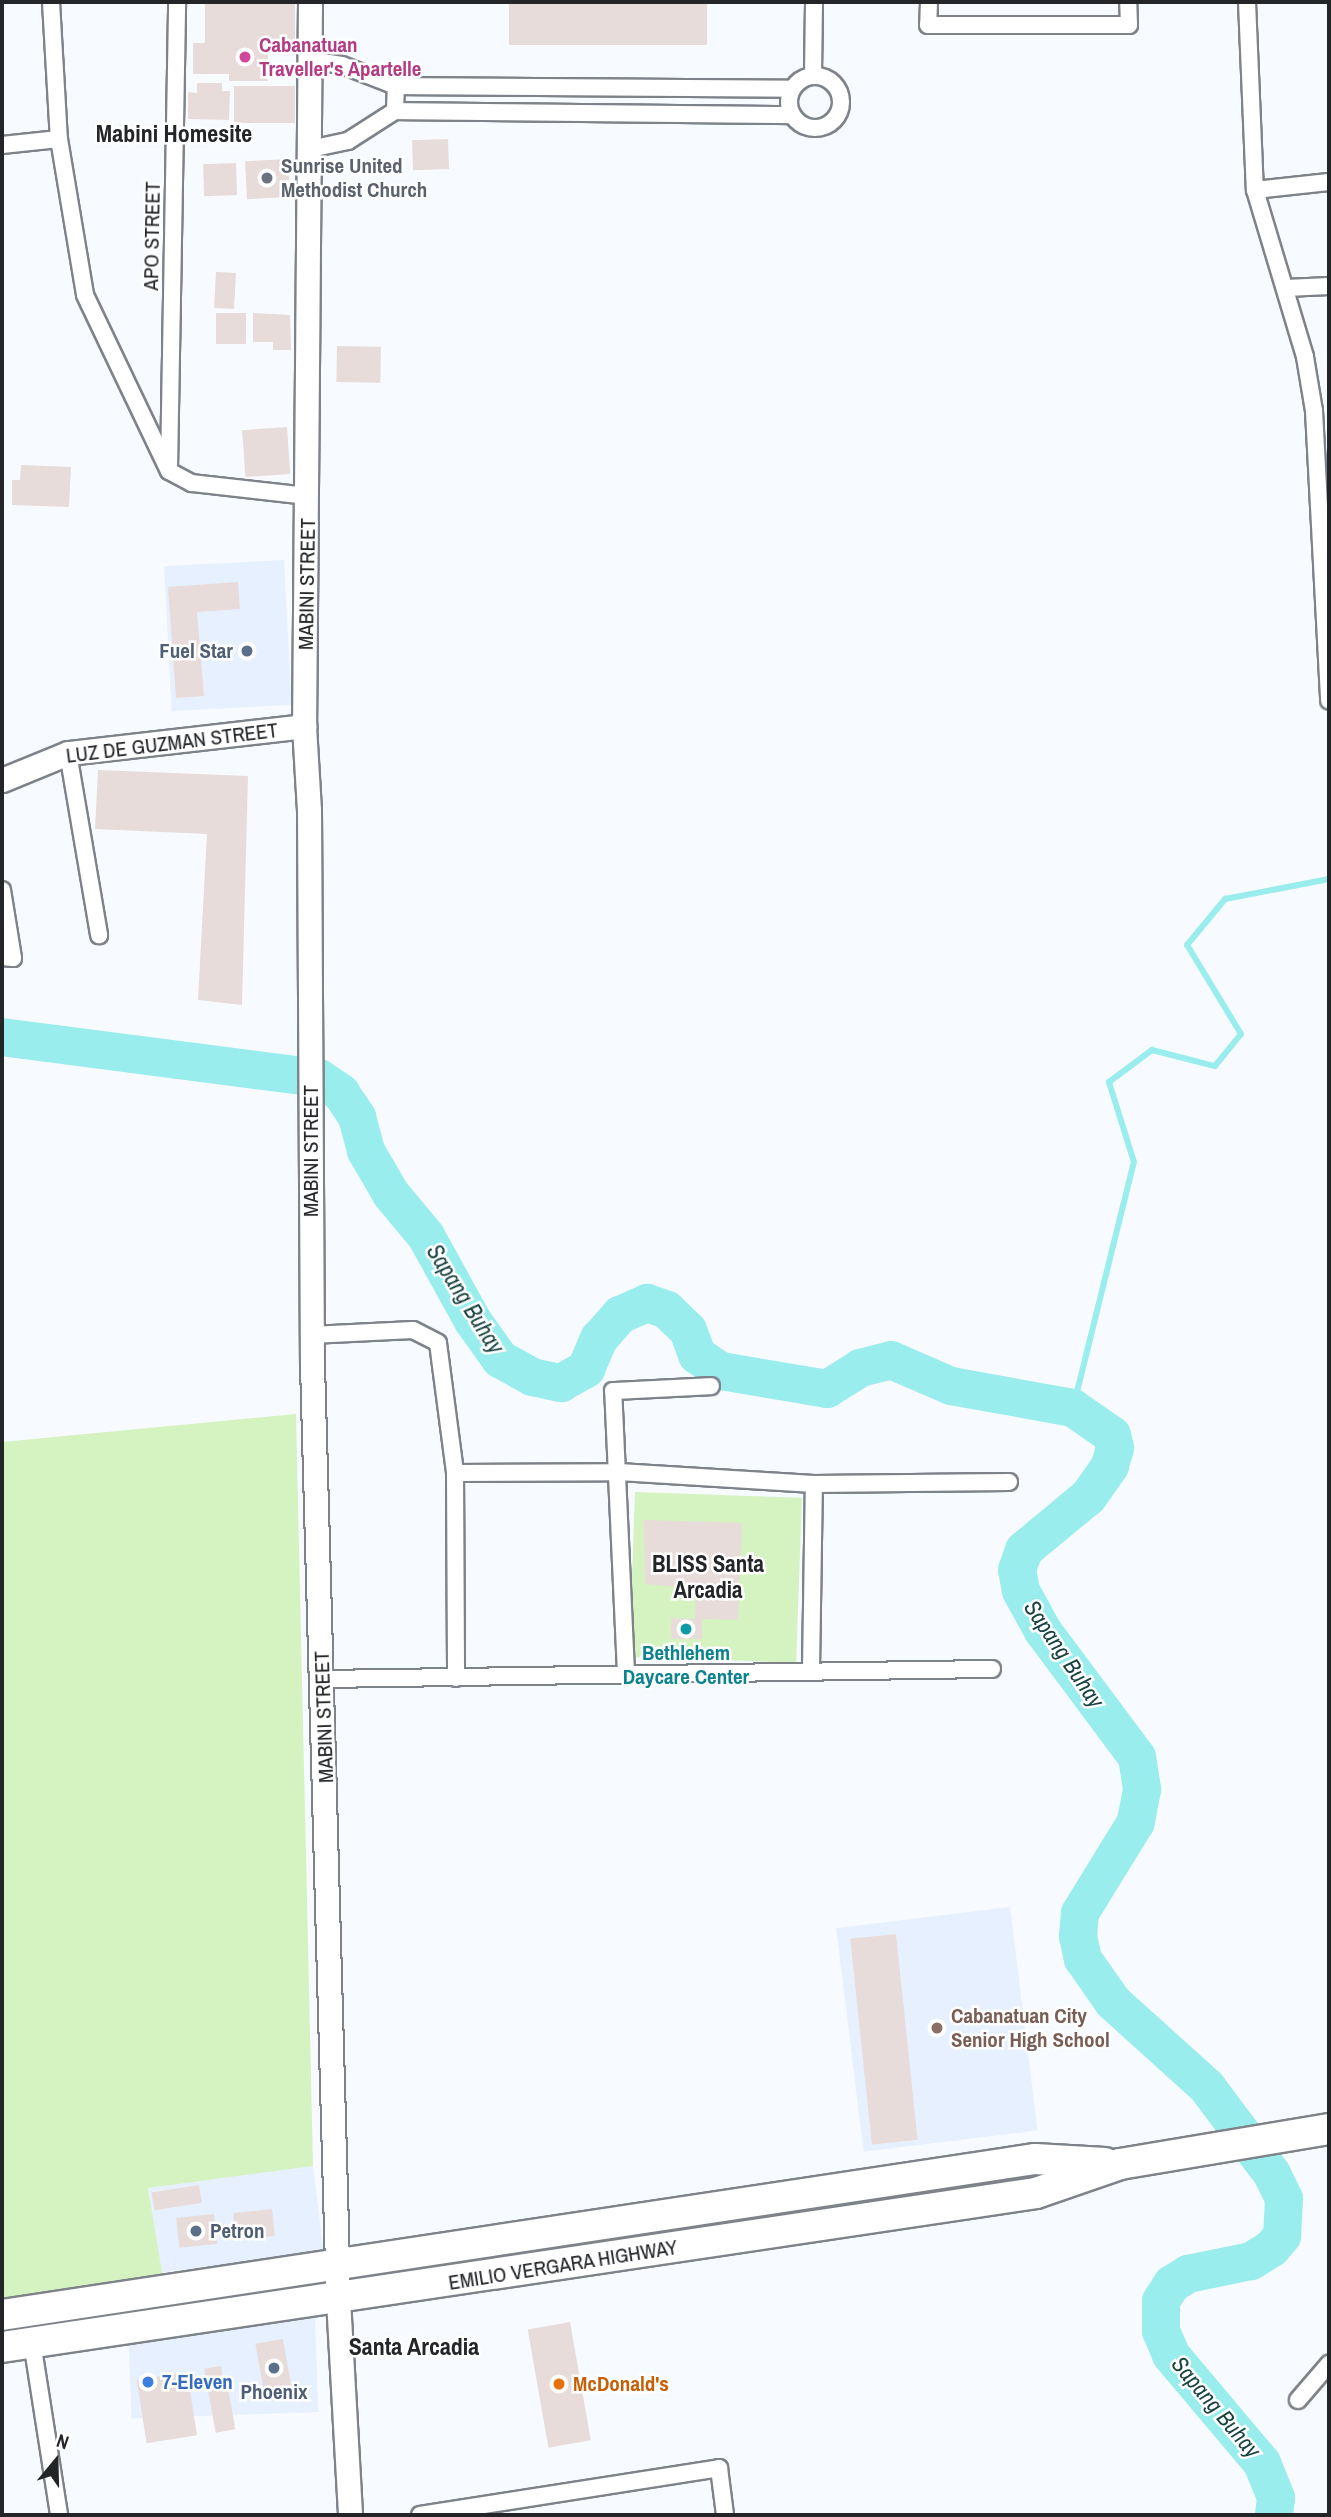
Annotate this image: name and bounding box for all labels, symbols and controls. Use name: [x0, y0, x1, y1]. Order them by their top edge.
place label: Cabanatuan Traveller's Apartelle: [259, 32, 422, 82]
marker: Cabanatuan Traveller's Apartelle: [237, 49, 253, 65]
district label: Mabini Homesite: [96, 120, 252, 148]
place label: Sunrise United Methodist Church: [281, 153, 427, 203]
marker: Sunrise United Methodist Church: [259, 170, 275, 186]
street label: APO STREET: [138, 181, 166, 291]
street label: MABINI STREET: [293, 518, 321, 650]
place label: Fuel Star: [159, 638, 233, 664]
marker: Fuel Star: [239, 643, 255, 659]
street label: LUZ DE GUZMAN STREET: [65, 717, 279, 769]
street label: MABINI STREET: [298, 1085, 324, 1217]
water label: Sapang Buhay: [421, 1239, 509, 1359]
district label: BLISS Santa Arcadia: [652, 1550, 764, 1604]
water label: Sapang Buhay: [1018, 1595, 1110, 1713]
marker: Bethlehem Daycare Center: [678, 1621, 694, 1637]
place label: Bethlehem Daycare Center: [623, 1640, 749, 1690]
street label: MABINI STREET: [309, 1651, 339, 1783]
place label: Cabanatuan City Senior High School: [951, 2003, 1110, 2053]
marker: Cabanatuan City Senior High School: [929, 2020, 945, 2036]
place label: Petron: [210, 2218, 265, 2244]
marker: Petron: [188, 2223, 204, 2239]
street label: EMILIO VERGARA HIGHWAY: [446, 2234, 680, 2296]
district label: Santa Arcadia: [348, 2333, 480, 2361]
water label: Sapang Buhay: [1166, 2351, 1266, 2463]
marker: Phoenix: [266, 2360, 282, 2376]
place label: 7-Eleven: [162, 2369, 233, 2395]
place label: McDonald's: [573, 2371, 669, 2397]
marker: 7-Eleven: [140, 2374, 156, 2390]
marker: McDonald's: [551, 2376, 567, 2392]
place label: Phoenix: [241, 2379, 307, 2405]
north arrow: [21, 2426, 91, 2496]
text: N: [53, 2427, 72, 2455]

